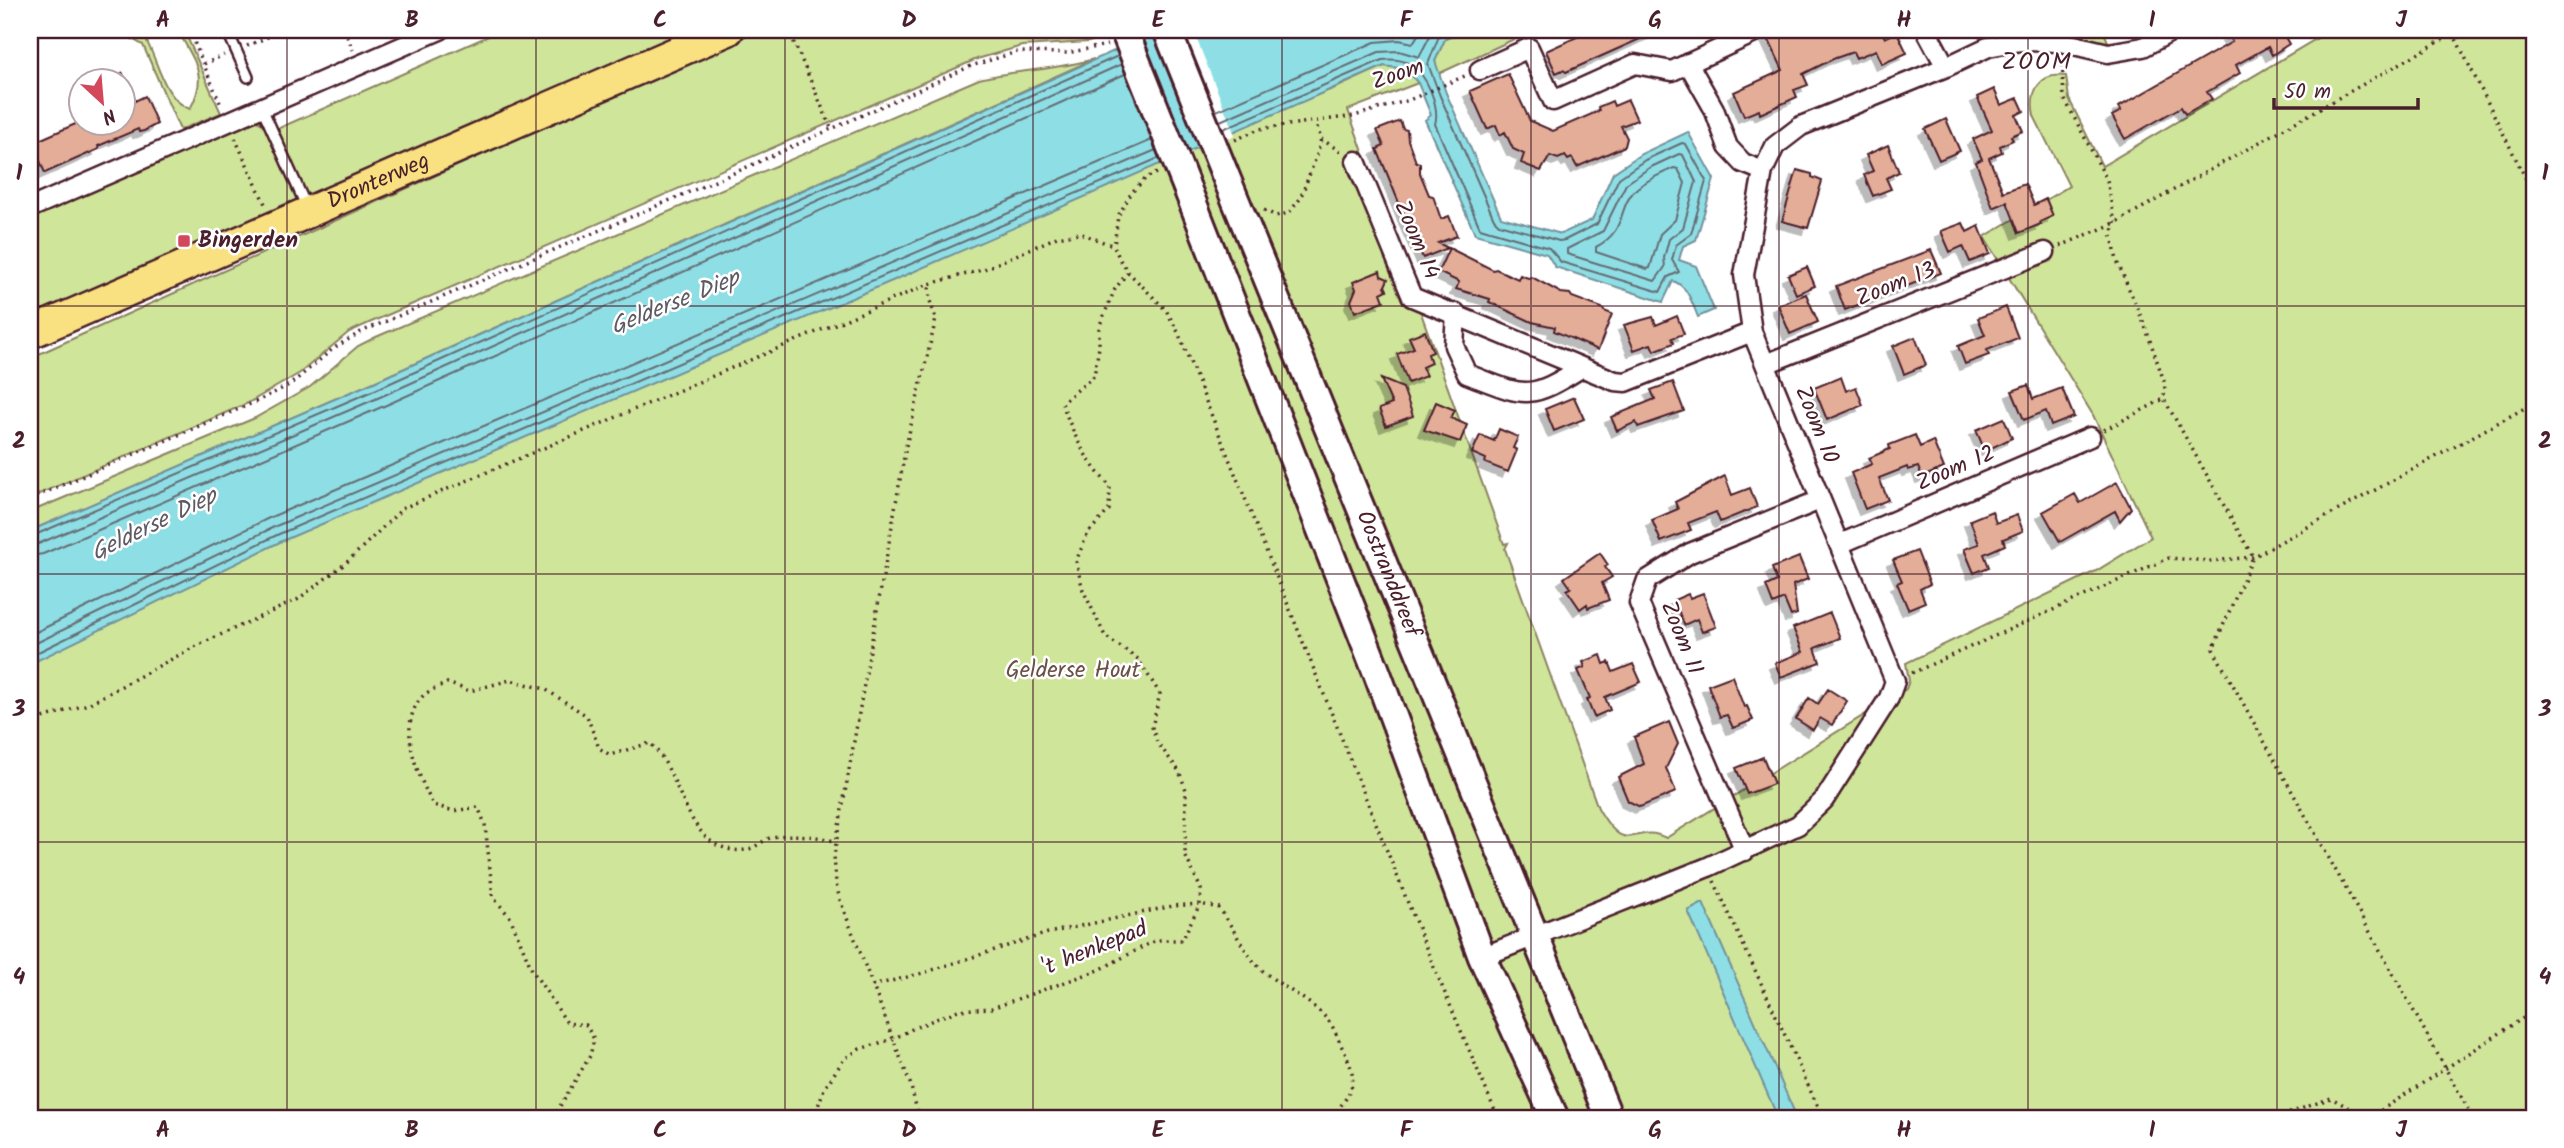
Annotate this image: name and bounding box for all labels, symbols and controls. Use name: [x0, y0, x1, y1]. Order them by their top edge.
text: A: [156, 3, 170, 39]
text: B: [405, 3, 419, 39]
text: C: [653, 3, 667, 39]
text: D: [901, 3, 917, 39]
text: E: [1152, 3, 1166, 39]
text: F: [1400, 3, 1414, 39]
text: G: [1648, 3, 1662, 39]
text: H: [1897, 3, 1912, 39]
text: I: [2148, 3, 2156, 39]
text: J: [2395, 3, 2407, 39]
district label: ZOOM: [2001, 43, 2073, 82]
street label: Zoom: [1367, 49, 1429, 101]
north arrow: [66, 66, 136, 136]
scale bar: [2274, 66, 2417, 110]
text: 50 m: [2284, 76, 2331, 109]
text: N: [97, 99, 121, 132]
street label: Dronterweg: [321, 144, 436, 220]
text: 1: [16, 156, 23, 192]
text: 1: [2542, 156, 2549, 192]
street label: Zoom 14: [1383, 195, 1449, 285]
place label: Bingerden: [198, 223, 298, 259]
marker: Bingerden: [176, 233, 192, 249]
street label: Zoom 13: [1851, 253, 1941, 317]
water label: Gelderse Diep: [605, 258, 748, 347]
street label: Zoom 10: [1784, 381, 1848, 469]
text: 2: [12, 424, 26, 460]
text: 2: [2538, 424, 2552, 460]
street label: Zoom 12: [1911, 436, 2001, 502]
water label: Gelderse Diep: [84, 477, 226, 572]
street label: Oostranddreef: [1346, 505, 1430, 645]
street label: Zoom 11: [1650, 596, 1712, 680]
park label: Gelderse Hout: [1006, 653, 1141, 689]
text: 3: [12, 692, 26, 728]
text: 3: [2538, 692, 2552, 728]
street label: 't henkepad: [1037, 911, 1154, 986]
text: 4: [13, 960, 26, 996]
text: 4: [2539, 960, 2552, 996]
text: A: [156, 1113, 170, 1148]
text: B: [405, 1113, 419, 1148]
text: C: [653, 1113, 667, 1148]
text: D: [901, 1113, 917, 1148]
text: E: [1152, 1113, 1166, 1148]
text: F: [1400, 1113, 1414, 1148]
text: G: [1648, 1113, 1662, 1148]
text: H: [1897, 1113, 1912, 1148]
text: I: [2148, 1113, 2156, 1148]
text: J: [2395, 1113, 2407, 1148]

